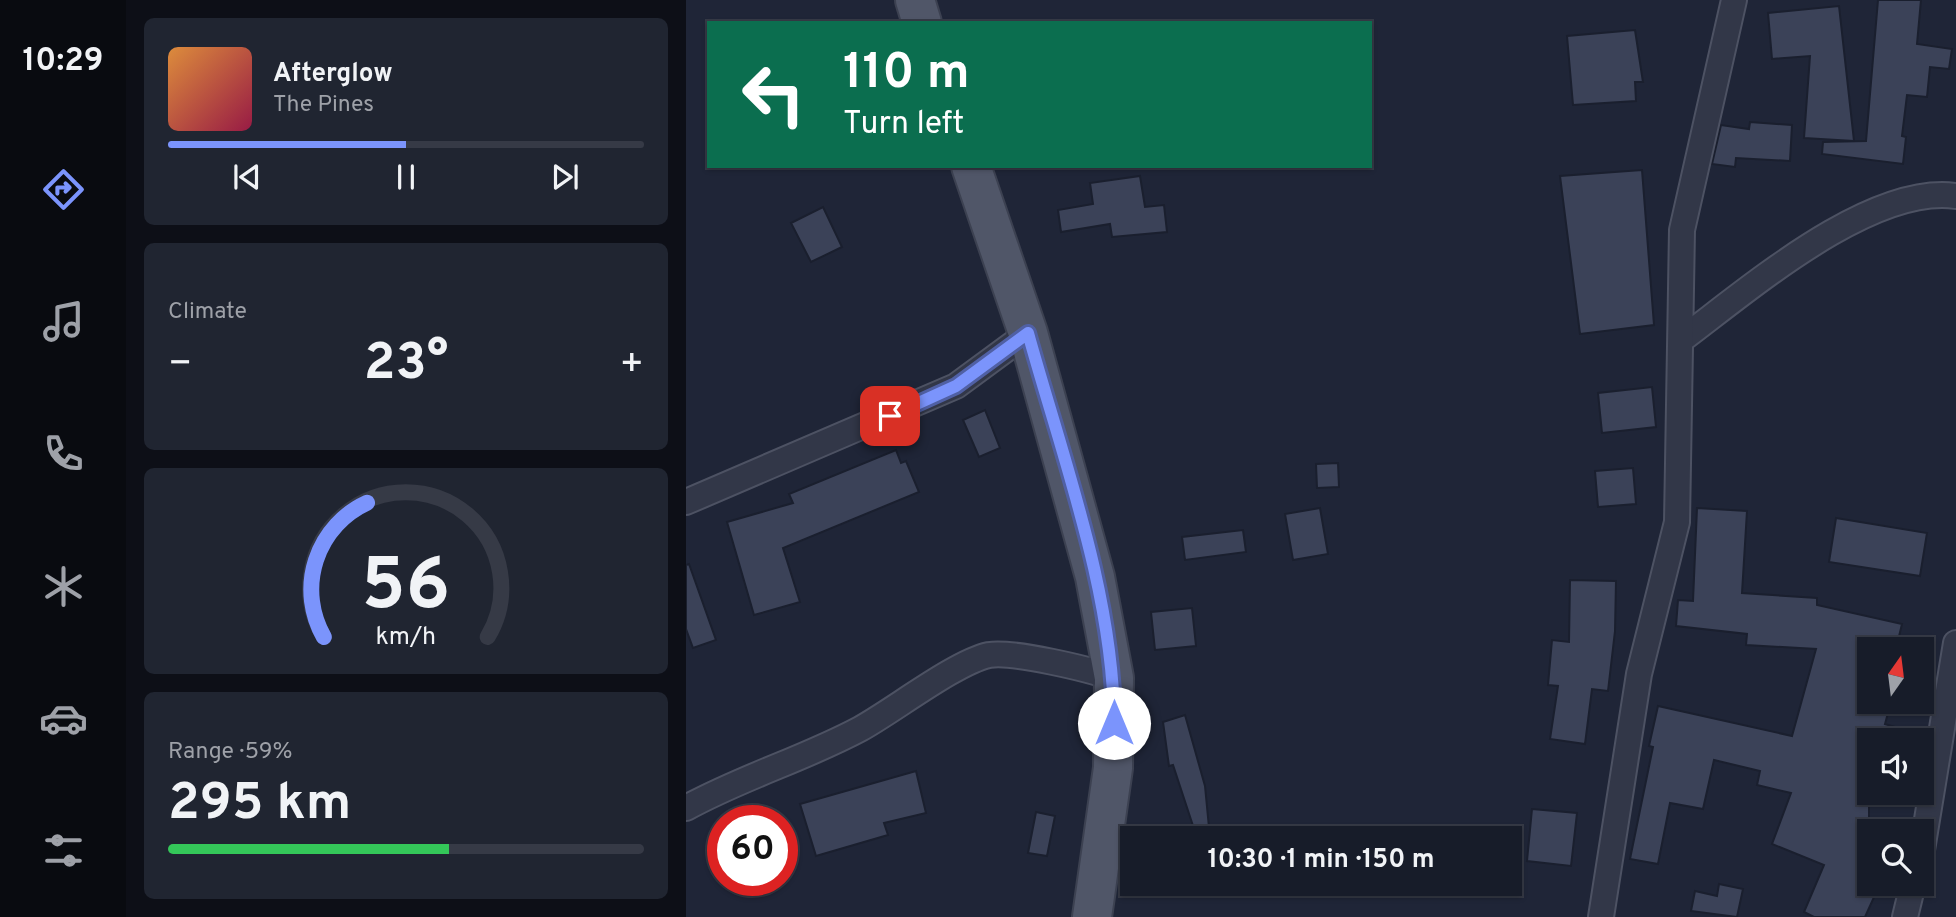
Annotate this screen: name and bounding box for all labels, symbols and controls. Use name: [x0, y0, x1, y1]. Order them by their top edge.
text: 10:29: [23, 42, 103, 82]
text: 110 m: [843, 44, 970, 106]
icon: left: [728, 49, 819, 140]
text: Afterglow: [273, 58, 393, 91]
text: The Pines: [273, 91, 374, 120]
text: Turn left: [843, 105, 964, 145]
icon: previous: [228, 158, 266, 196]
icon: pause: [387, 158, 425, 196]
icon: next: [546, 158, 584, 196]
icon: directions: [39, 165, 88, 214]
icon: music: [39, 297, 88, 346]
text: Climate: [168, 298, 247, 327]
text: 23°: [364, 332, 448, 398]
text: −: [168, 341, 193, 390]
text: +: [619, 341, 644, 390]
pin: [860, 386, 920, 446]
icon: arrive: [871, 397, 909, 435]
icon: phone: [39, 429, 88, 478]
text: 56: [361, 543, 451, 635]
icon: climate: [39, 562, 88, 611]
text: km/h: [376, 622, 436, 654]
north arrow: [1857, 637, 1934, 714]
map controls: [1857, 637, 1934, 896]
position arrow: [1077, 686, 1151, 760]
icon: car: [39, 694, 88, 743]
button: sound: [1857, 728, 1934, 805]
text: Range · 59%: [168, 738, 293, 767]
text: 295 km: [168, 772, 351, 838]
speed limit sign: 60: [707, 805, 798, 896]
button: search: [1857, 819, 1934, 896]
icon: filters: [39, 826, 88, 875]
text: 10:30 · 1 min · 150 m: [1207, 844, 1435, 877]

